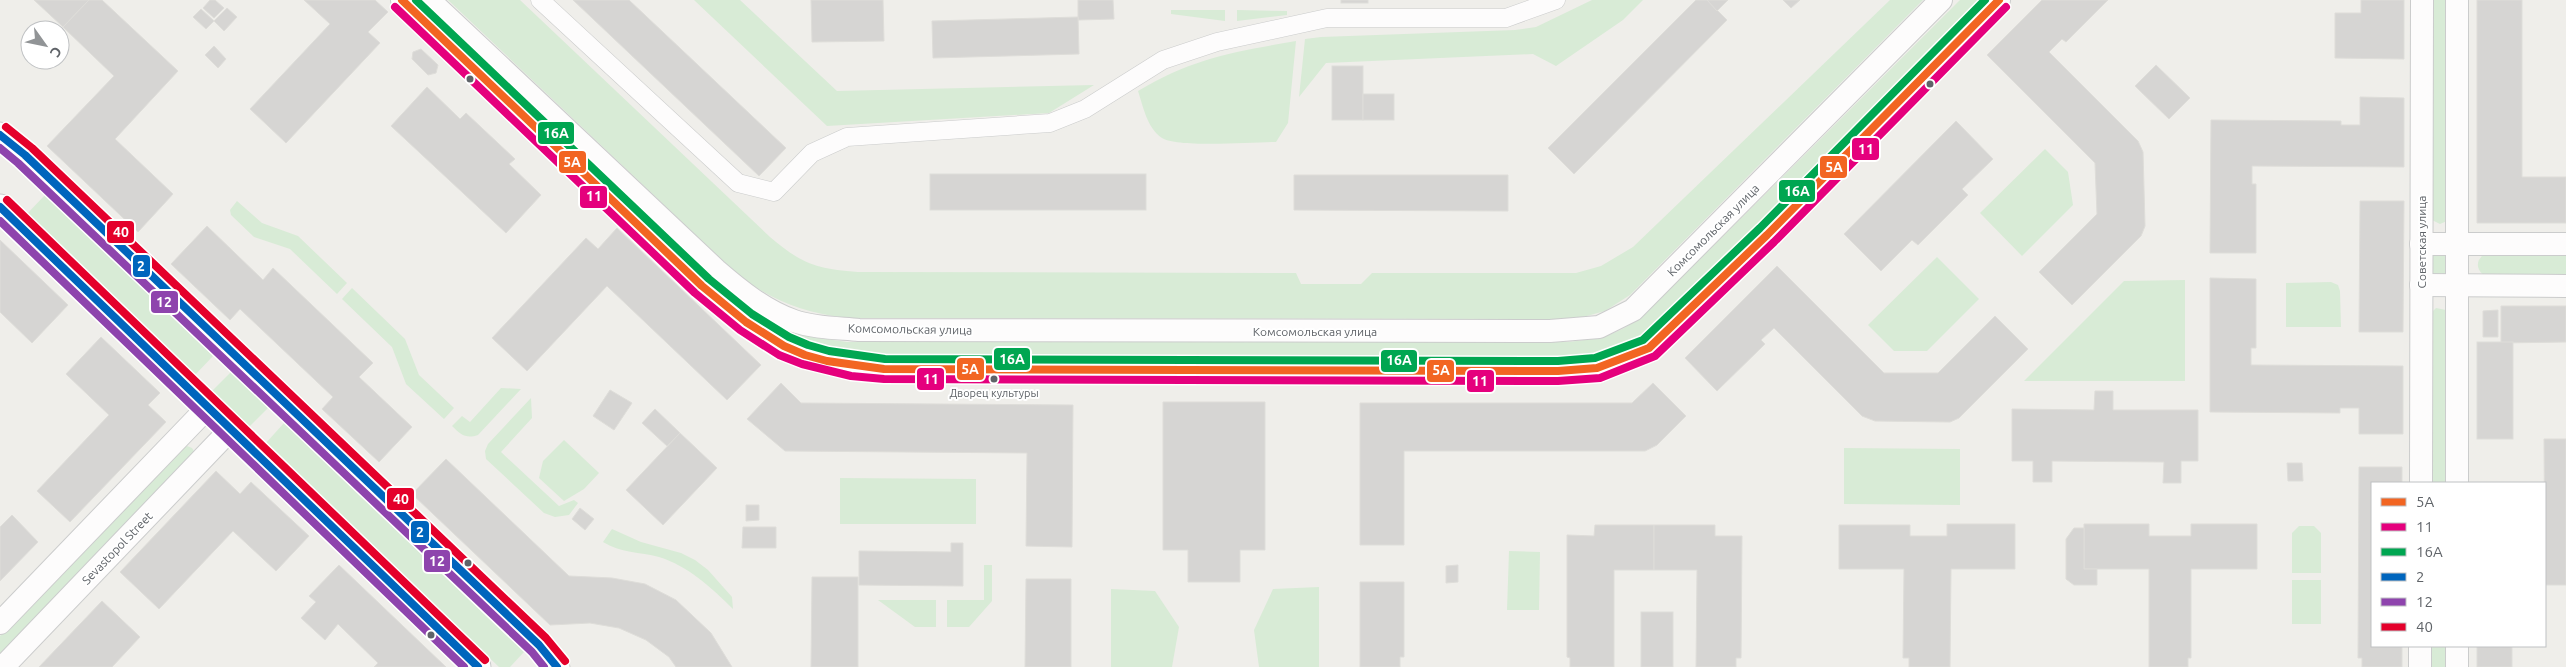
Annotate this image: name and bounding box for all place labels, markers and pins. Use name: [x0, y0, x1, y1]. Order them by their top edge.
unlabelled marker: [465, 74, 475, 84]
unlabelled marker: [1925, 79, 1935, 89]
marker: Дворец культуры: [989, 374, 999, 384]
place label: Дворец культуры: [949, 387, 1039, 399]
unlabelled marker: [463, 558, 473, 568]
unlabelled marker: [426, 630, 436, 640]

